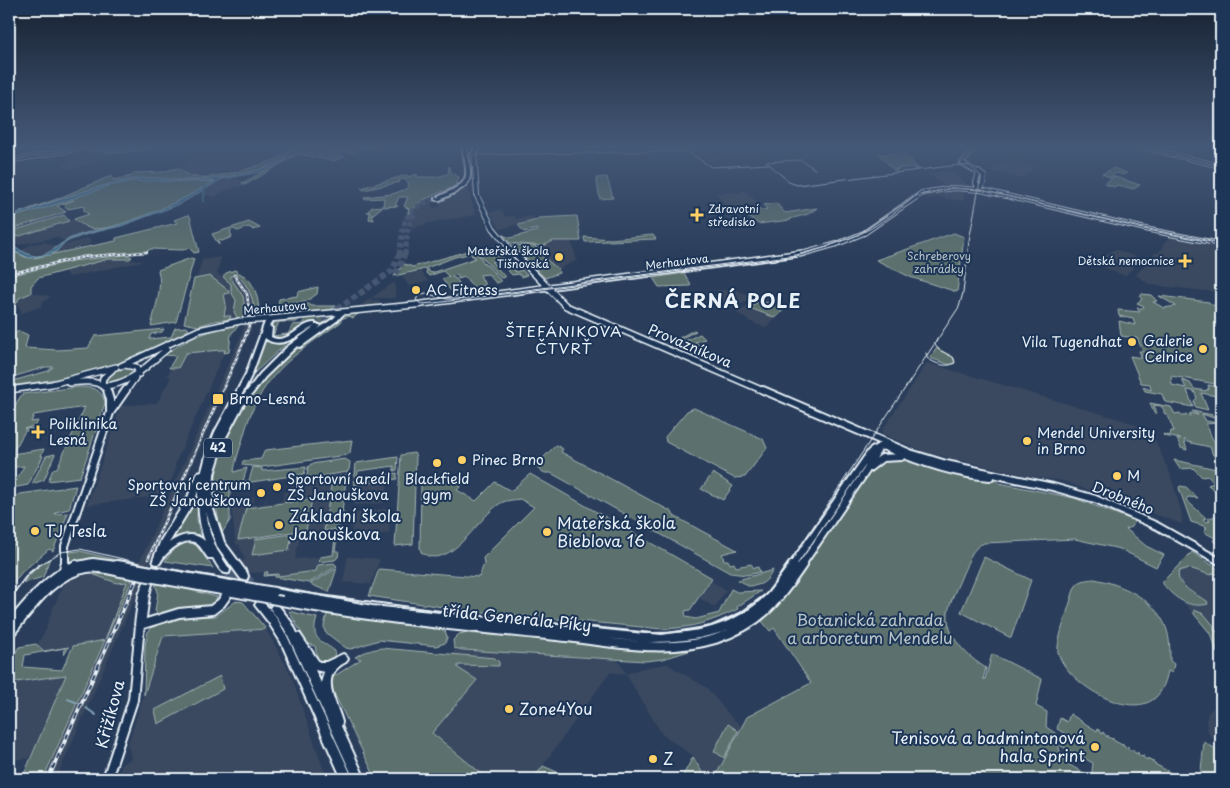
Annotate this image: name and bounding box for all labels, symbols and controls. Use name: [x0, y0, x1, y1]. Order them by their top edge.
place label: Zdravotní středisko: [708, 200, 759, 230]
marker: Zdravotní středisko: [690, 208, 704, 222]
place label: Mateřská škola Tišnovská: [467, 242, 549, 272]
park label: Schreberovy zahrádky: [907, 247, 971, 277]
street label: Merhautova: [645, 249, 710, 274]
marker: Mateřská škola Tišnovská: [553, 251, 565, 263]
place label: Dětská nemocnice: [1078, 252, 1174, 269]
marker: Dětská nemocnice: [1178, 254, 1192, 268]
place label: AC Fitness: [426, 279, 498, 300]
marker: AC Fitness: [410, 284, 422, 296]
district label: ČERNÁ POLE: [665, 286, 801, 314]
street label: Merhautova: [243, 296, 307, 319]
street label: Provazníkova: [645, 318, 736, 373]
district label: ŠTEFÁNIKOVA ČTVRŤ: [505, 319, 623, 359]
place label: Galerie Celnice: [1143, 330, 1193, 367]
place label: Vila Tugendhat: [1022, 331, 1122, 352]
marker: Vila Tugendhat: [1126, 336, 1138, 348]
marker: Galerie Celnice: [1197, 343, 1209, 355]
place label: Brno-Lesná: [229, 388, 306, 409]
marker: Brno-Lesná: [211, 392, 225, 406]
place label: Poliklinika Lesná: [49, 413, 118, 450]
place label: Mendel University in Brno: [1037, 422, 1155, 459]
marker: Poliklinika Lesná: [31, 425, 45, 439]
marker: Mendel University in Brno: [1021, 435, 1033, 447]
road number: 42: [204, 438, 232, 458]
place label: Pinec Brno: [472, 449, 544, 470]
marker: Pinec Brno: [456, 454, 468, 466]
marker: Blackfield gym: [431, 457, 443, 469]
place label: M: [1127, 465, 1140, 486]
place label: Sportovní areál ZŠ Janouškova: [287, 468, 390, 505]
place label: Blackfield gym: [405, 468, 469, 505]
marker: M: [1111, 470, 1123, 482]
place label: Sportovní centrum ZŠ Janouškova: [127, 474, 251, 511]
street label: Drobného: [1089, 476, 1157, 520]
marker: Sportovní areál ZŠ Janouškova: [271, 481, 283, 493]
marker: Sportovní centrum ZŠ Janouškova: [255, 487, 267, 499]
place label: Základní škola Janouškova: [289, 503, 401, 545]
place label: Mateřská škola Bieblova 16: [557, 510, 676, 552]
place label: TJ Tesla: [45, 518, 106, 542]
marker: Základní škola Janouškova: [273, 519, 285, 531]
marker: TJ Tesla: [29, 525, 41, 537]
marker: Mateřská škola Bieblova 16: [541, 526, 553, 538]
street label: třída Generála Píky: [441, 597, 593, 637]
park label: Botanická zahrada a arboretum Mendelu: [787, 607, 953, 649]
street label: Křižíkova: [88, 677, 130, 751]
place label: Zone4You: [519, 696, 593, 720]
marker: Zone4You: [503, 703, 515, 715]
place label: Tenisová a badmintonová hala Sprint: [891, 725, 1085, 767]
marker: Tenisová a badmintonová hala Sprint: [1089, 741, 1101, 753]
place label: Z: [663, 746, 673, 770]
marker: Z: [647, 753, 659, 765]

